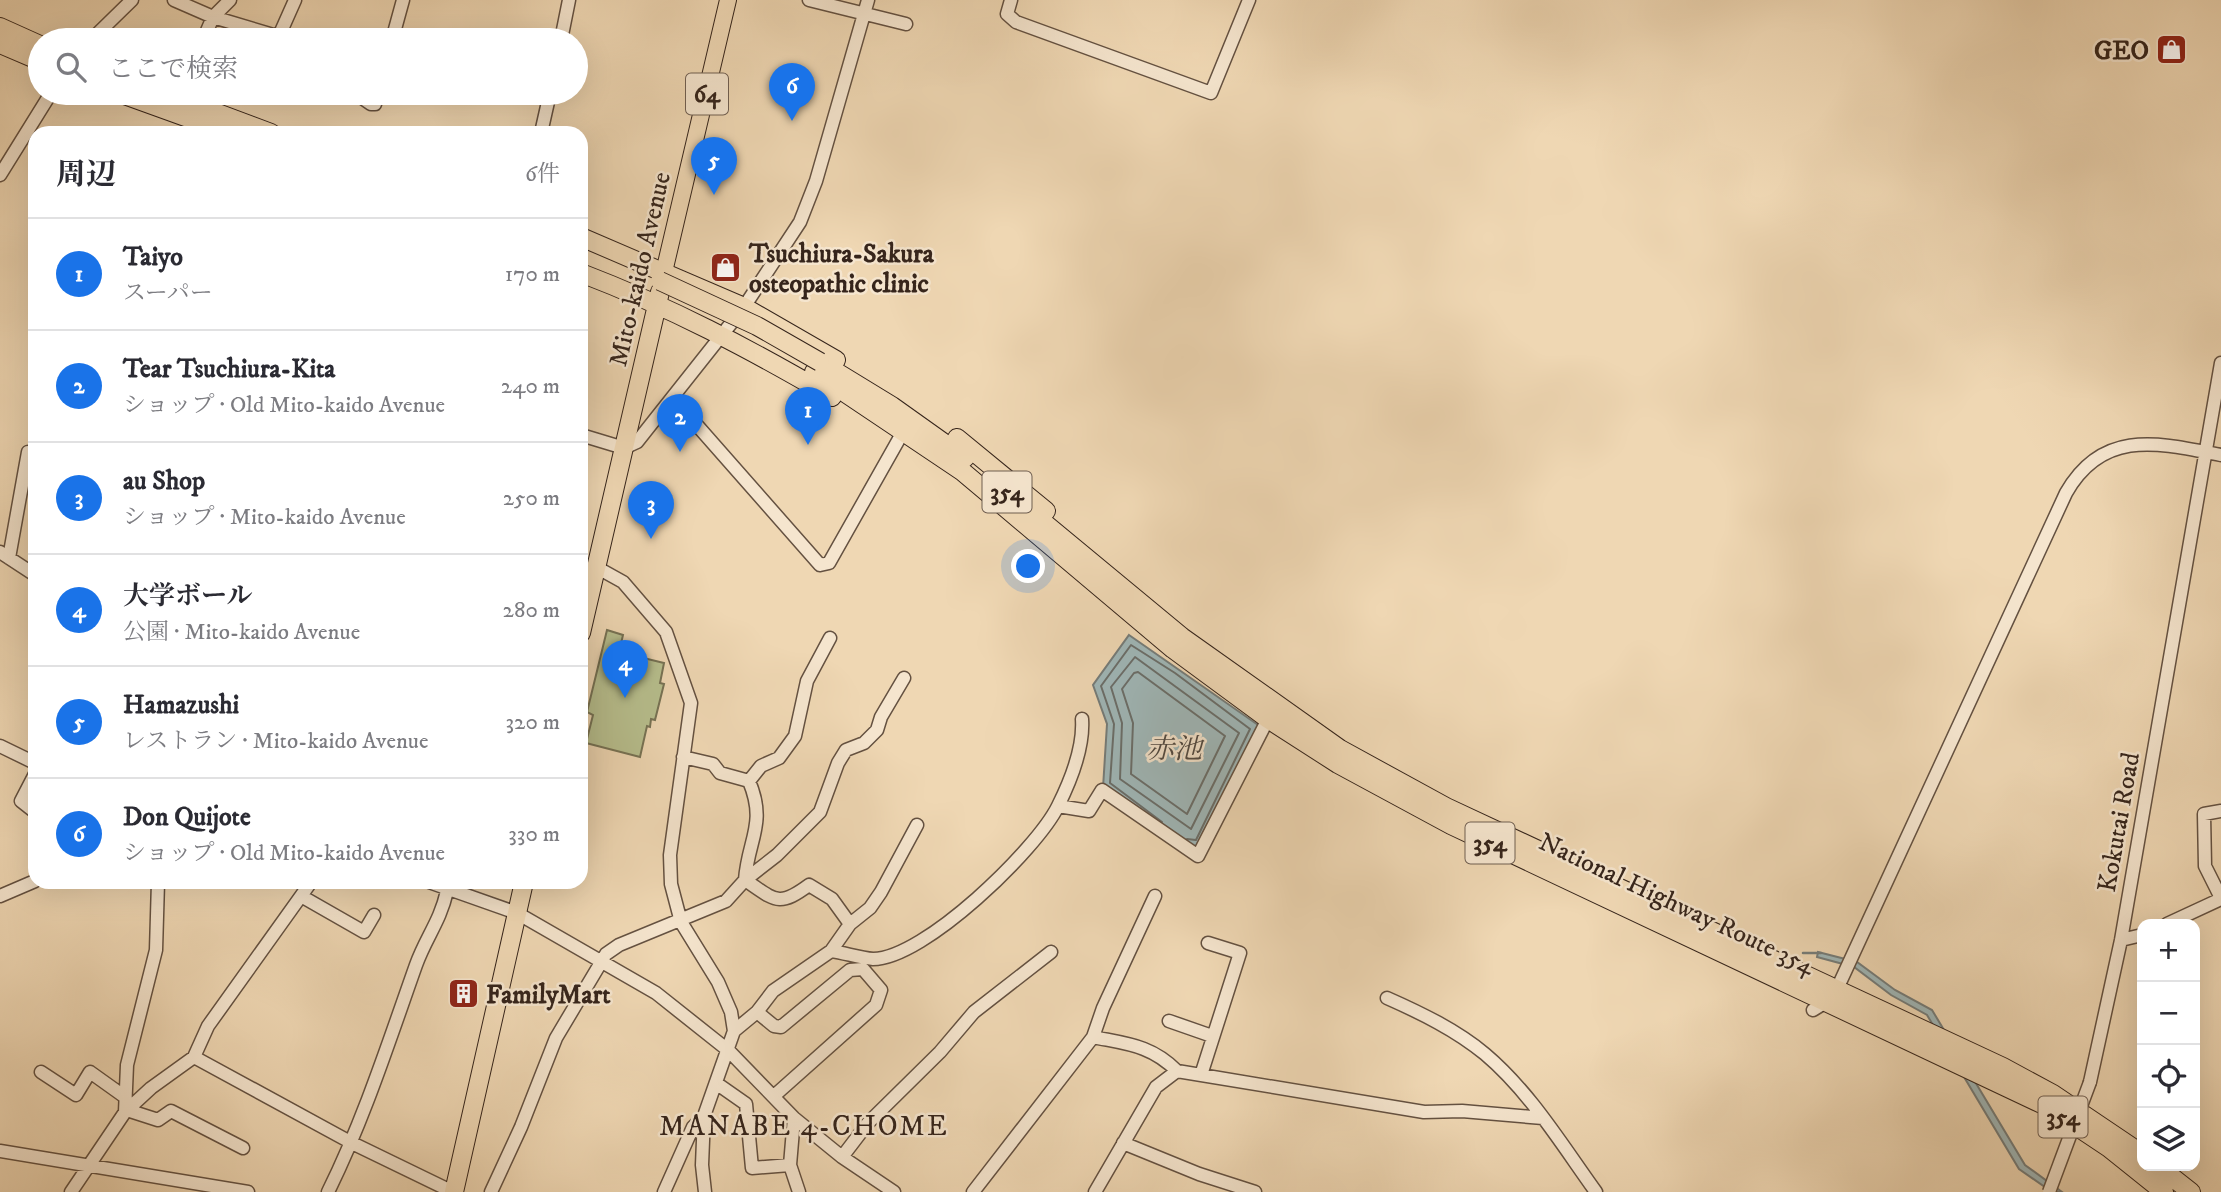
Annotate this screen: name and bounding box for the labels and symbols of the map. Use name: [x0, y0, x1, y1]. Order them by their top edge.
shop icon: GEO: [2155, 33, 2189, 67]
place label: GEO: [2094, 35, 2149, 68]
pin: 6: [769, 63, 815, 121]
road number: 64: [686, 74, 728, 114]
pin: 5: [691, 137, 737, 195]
street label: Mito-kaido Avenue: [602, 169, 679, 370]
place label: Tsuchiura-Sakura osteopathic clinic: [748, 238, 935, 301]
shop icon: Tsuchiura-Sakura osteopathic clinic: [709, 251, 743, 285]
pin: 1: [785, 387, 831, 445]
pin: 2: [657, 394, 703, 452]
road number: 354: [982, 472, 1032, 512]
pin: 3: [628, 481, 674, 539]
your location: [1011, 549, 1045, 583]
pin: 4: [602, 640, 648, 698]
water label: 赤池: [1146, 732, 1205, 767]
street label: Kokutai Road: [2091, 750, 2148, 895]
road number: 354: [1466, 822, 1514, 864]
street label: National Highway Route 354: [1533, 826, 1821, 983]
building icon: FamilyMart: [446, 977, 480, 1011]
place label: FamilyMart: [486, 979, 611, 1012]
road number: 354: [2038, 1097, 2088, 1138]
district label: MANABE 4-CHOME: [659, 1109, 949, 1144]

